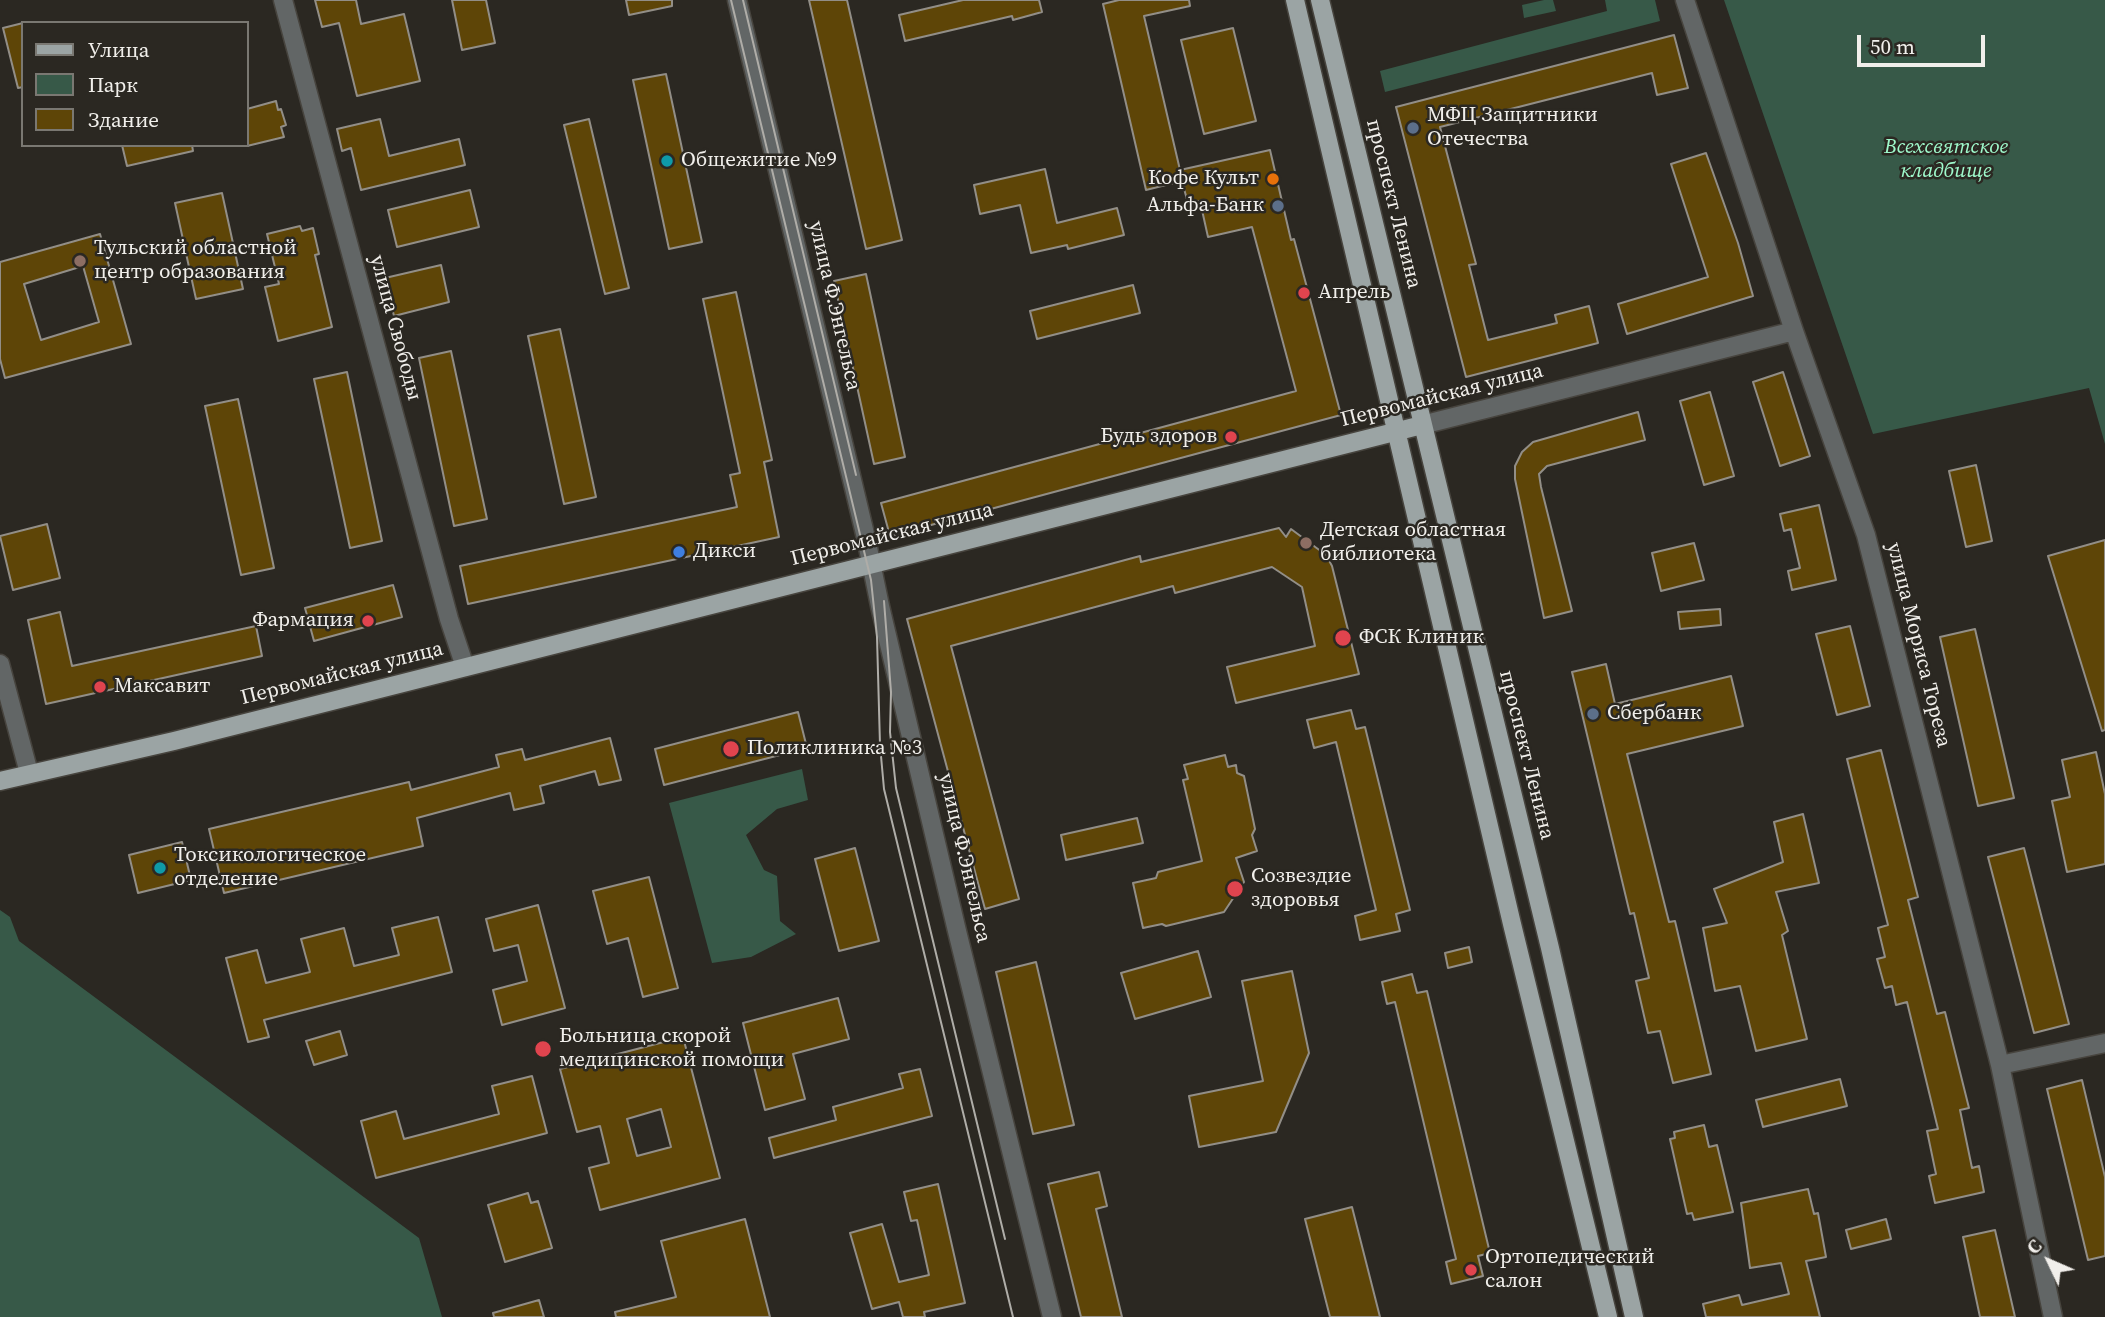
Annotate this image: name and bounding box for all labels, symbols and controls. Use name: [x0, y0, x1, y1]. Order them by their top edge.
legend: [21, 21, 248, 147]
scale bar: [1860, 21, 1988, 65]
text: 50 m: [1870, 32, 1915, 61]
text: Улица: [88, 35, 149, 64]
text: Парк: [88, 70, 138, 99]
place label: МФЦ Защитники Отечества: [1427, 103, 1598, 153]
text: Здание: [88, 105, 159, 134]
street label: проспект Ленина: [1360, 117, 1426, 291]
marker: МФЦ Защитники Отечества: [1405, 120, 1421, 136]
park label: Всехсвятское кладбище: [1884, 135, 2008, 185]
place label: Общежитие №9: [681, 148, 837, 174]
marker: Общежитие №9: [659, 153, 675, 169]
place label: Кофе Культ: [1148, 166, 1259, 192]
marker: Кофе Культ: [1265, 171, 1281, 187]
place label: Альфа-Банк: [1146, 193, 1264, 219]
marker: Альфа-Банк: [1270, 198, 1286, 214]
street label: улица Ф.Энгельса: [802, 219, 866, 393]
place label: Тульский областной центр образования: [94, 236, 297, 286]
street label: улица Свободы: [363, 252, 427, 404]
marker: Тульский областной центр образования: [72, 253, 88, 269]
place label: Апрель: [1318, 280, 1390, 306]
marker: Апрель: [1296, 285, 1312, 301]
street label: Первомайская улица: [1338, 359, 1546, 433]
place label: Будь здоров: [1100, 424, 1217, 450]
marker: Будь здоров: [1223, 429, 1239, 445]
street label: Первомайская улица: [788, 498, 996, 572]
place label: Детская областная библиотека: [1320, 518, 1506, 568]
marker: Детская областная библиотека: [1298, 535, 1314, 551]
place label: Дикси: [693, 539, 756, 565]
street label: улица Мориса Тореза: [1880, 540, 1956, 750]
marker: Дикси: [671, 544, 687, 560]
place label: Фармация: [252, 608, 354, 634]
marker: Фармация: [360, 613, 376, 629]
place label: ФСК Клиник: [1359, 625, 1484, 651]
marker: ФСК Клиник: [1333, 628, 1353, 648]
street label: Первомайская улица: [238, 637, 446, 711]
street label: проспект Ленина: [1493, 668, 1559, 842]
place label: Максавит: [114, 674, 210, 700]
marker: Максавит: [92, 679, 108, 695]
place label: Сбербанк: [1607, 701, 1701, 727]
marker: Сбербанк: [1585, 706, 1601, 722]
place label: Поликлиника №3: [747, 736, 922, 762]
marker: Поликлиника №3: [721, 739, 741, 759]
street label: улица Ф.Энгельса: [932, 771, 996, 945]
place label: Токсикологическое отделение: [174, 843, 366, 893]
marker: Токсикологическое отделение: [152, 860, 168, 876]
place label: Созвездие здоровья: [1251, 864, 1351, 914]
marker: Созвездие здоровья: [1225, 879, 1245, 899]
place label: Больница скорой медицинской помощи: [559, 1024, 784, 1074]
marker: Больница скорой медицинской помощи: [533, 1039, 553, 1059]
north arrow: [2014, 1226, 2084, 1296]
text: С: [2020, 1233, 2047, 1260]
place label: Ортопедический салон: [1485, 1245, 1654, 1295]
marker: Ортопедический салон: [1463, 1262, 1479, 1278]

